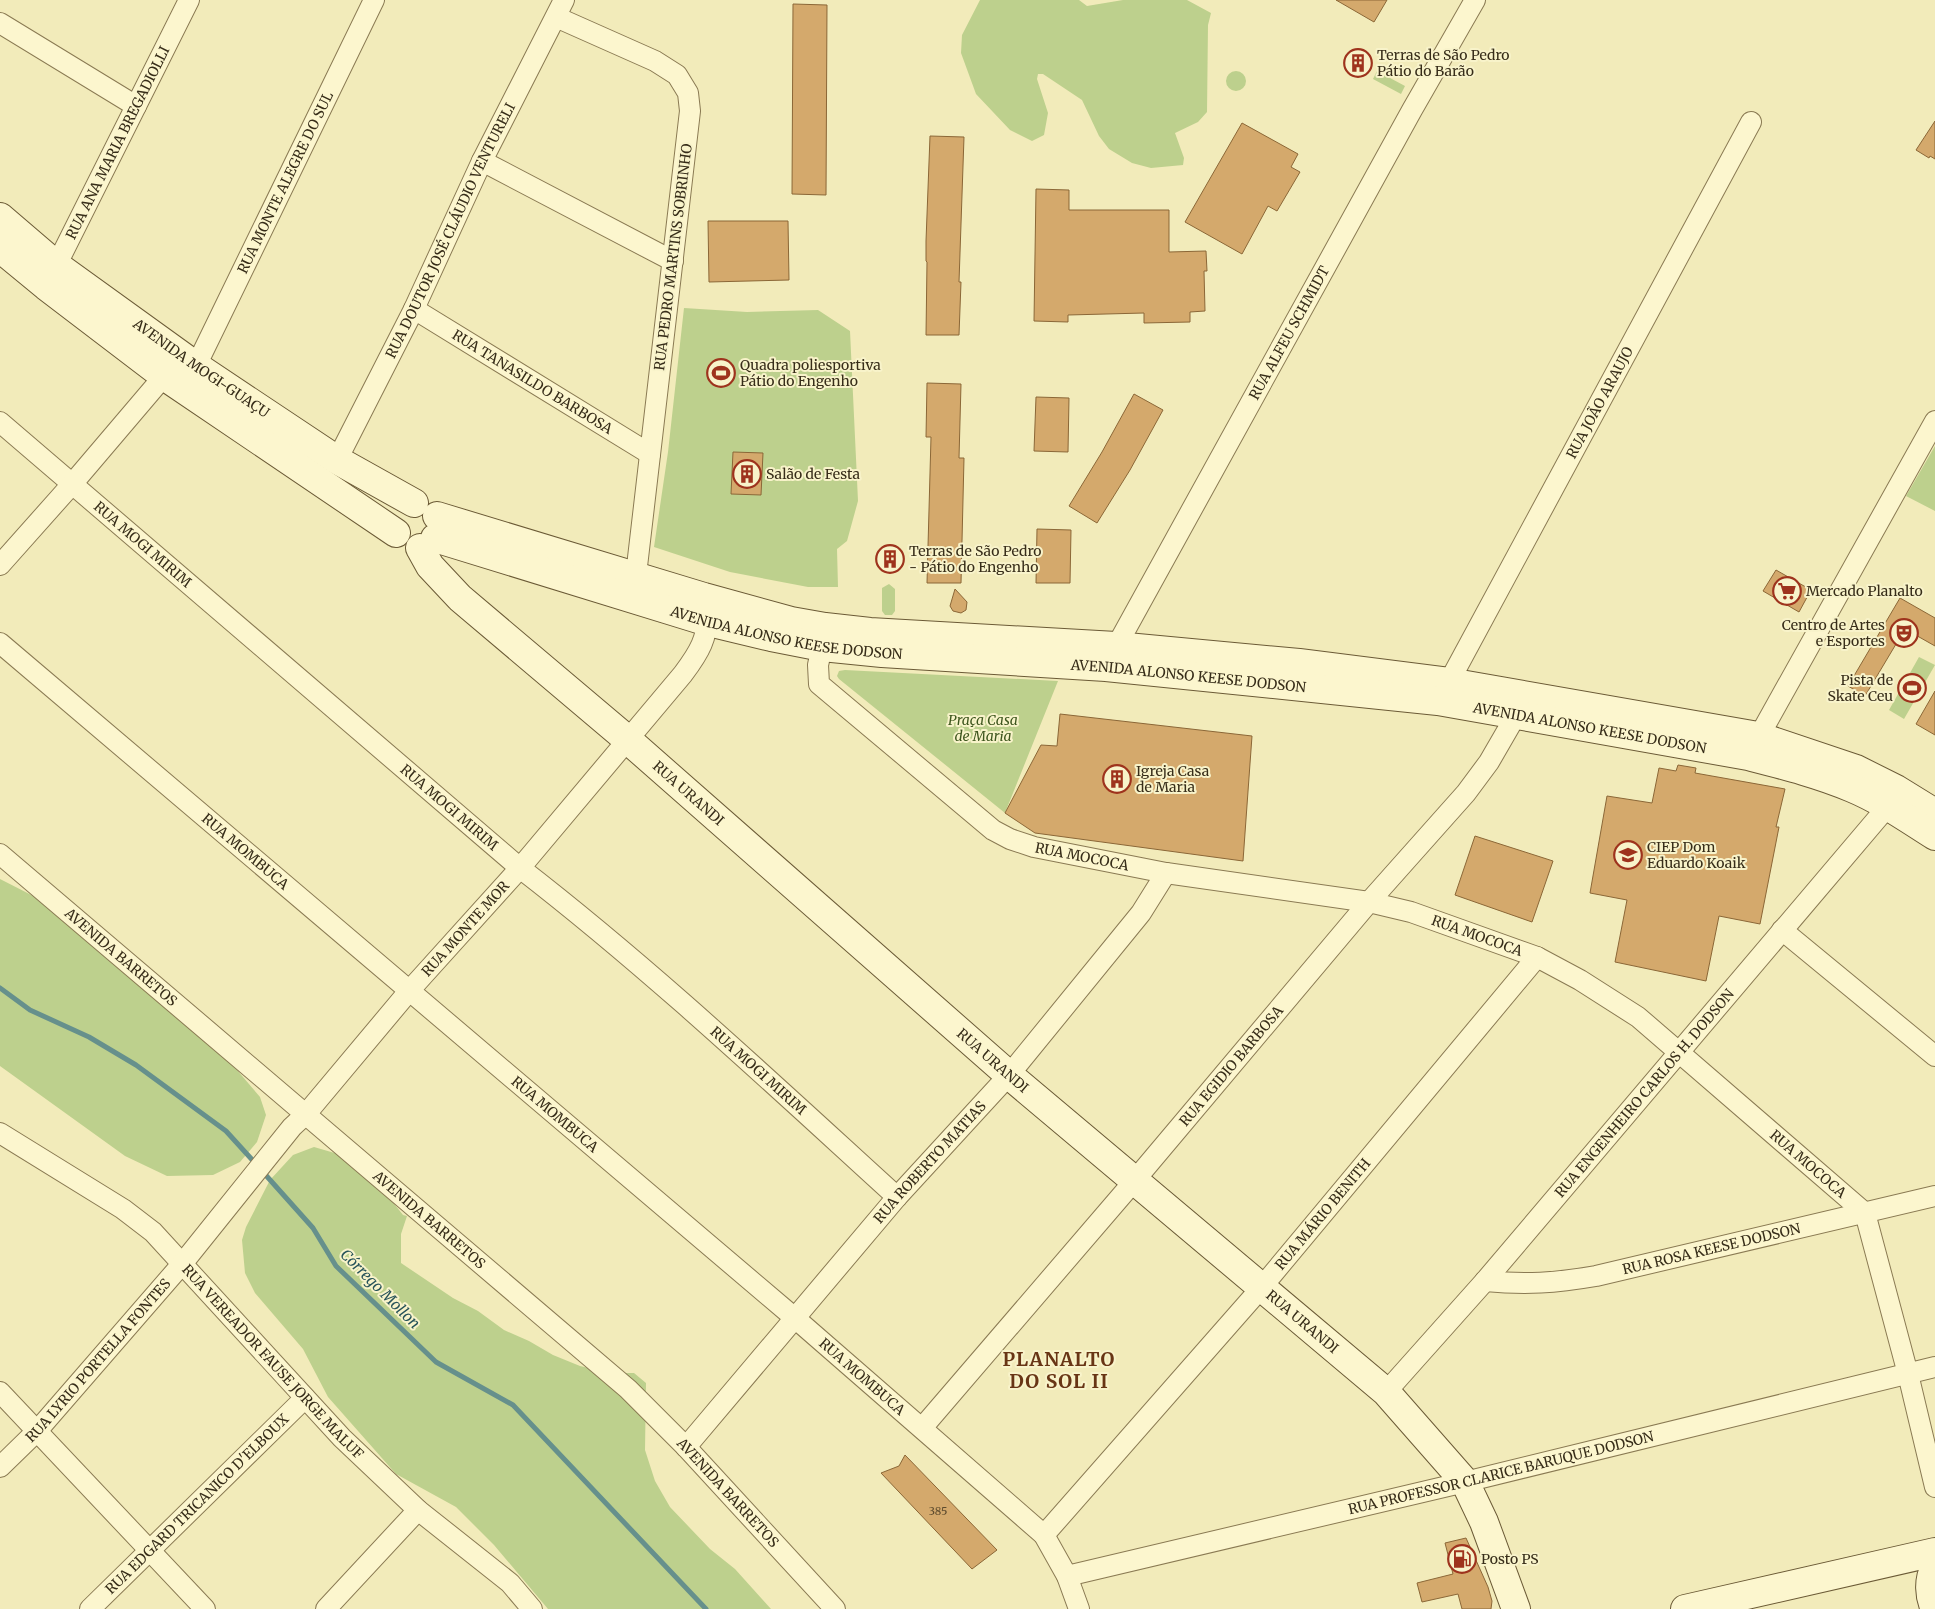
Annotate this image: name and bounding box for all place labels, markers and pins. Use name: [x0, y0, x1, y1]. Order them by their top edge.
place label: Terras de São Pedro Pátio do Barão: [1377, 46, 1509, 80]
building icon: Terras de São Pedro Pátio do Barão: [1343, 48, 1373, 78]
place label: Quadra poliesportiva Pátio do Engenho: [740, 356, 881, 390]
sports icon: Quadra poliesportiva Pátio do Engenho: [706, 358, 736, 388]
building icon: Salão de Festa: [732, 459, 762, 489]
place label: Salão de Festa: [766, 465, 861, 483]
place label: Terras de São Pedro - Pátio do Engenho: [909, 542, 1041, 576]
building icon: Terras de São Pedro - Pátio do Engenho: [875, 544, 905, 574]
supermarket icon: Mercado Planalto: [1772, 576, 1802, 606]
place label: Mercado Planalto: [1806, 582, 1923, 600]
place label: Centro de Artes e Esportes: [1782, 616, 1885, 650]
theatre icon: Centro de Artes e Esportes: [1889, 618, 1919, 648]
place label: Pista de Skate Ceu: [1828, 671, 1893, 705]
sports icon: Pista de Skate Ceu: [1897, 673, 1927, 703]
place label: Igreja Casa de Maria: [1136, 762, 1210, 796]
building icon: Igreja Casa de Maria: [1102, 764, 1132, 794]
place label: CIEP Dom Eduardo Koaik: [1647, 838, 1746, 872]
school or university icon: CIEP Dom Eduardo Koaik: [1613, 840, 1643, 870]
fuel station icon: Posto PS: [1447, 1544, 1477, 1574]
place label: Posto PS: [1481, 1550, 1539, 1568]

